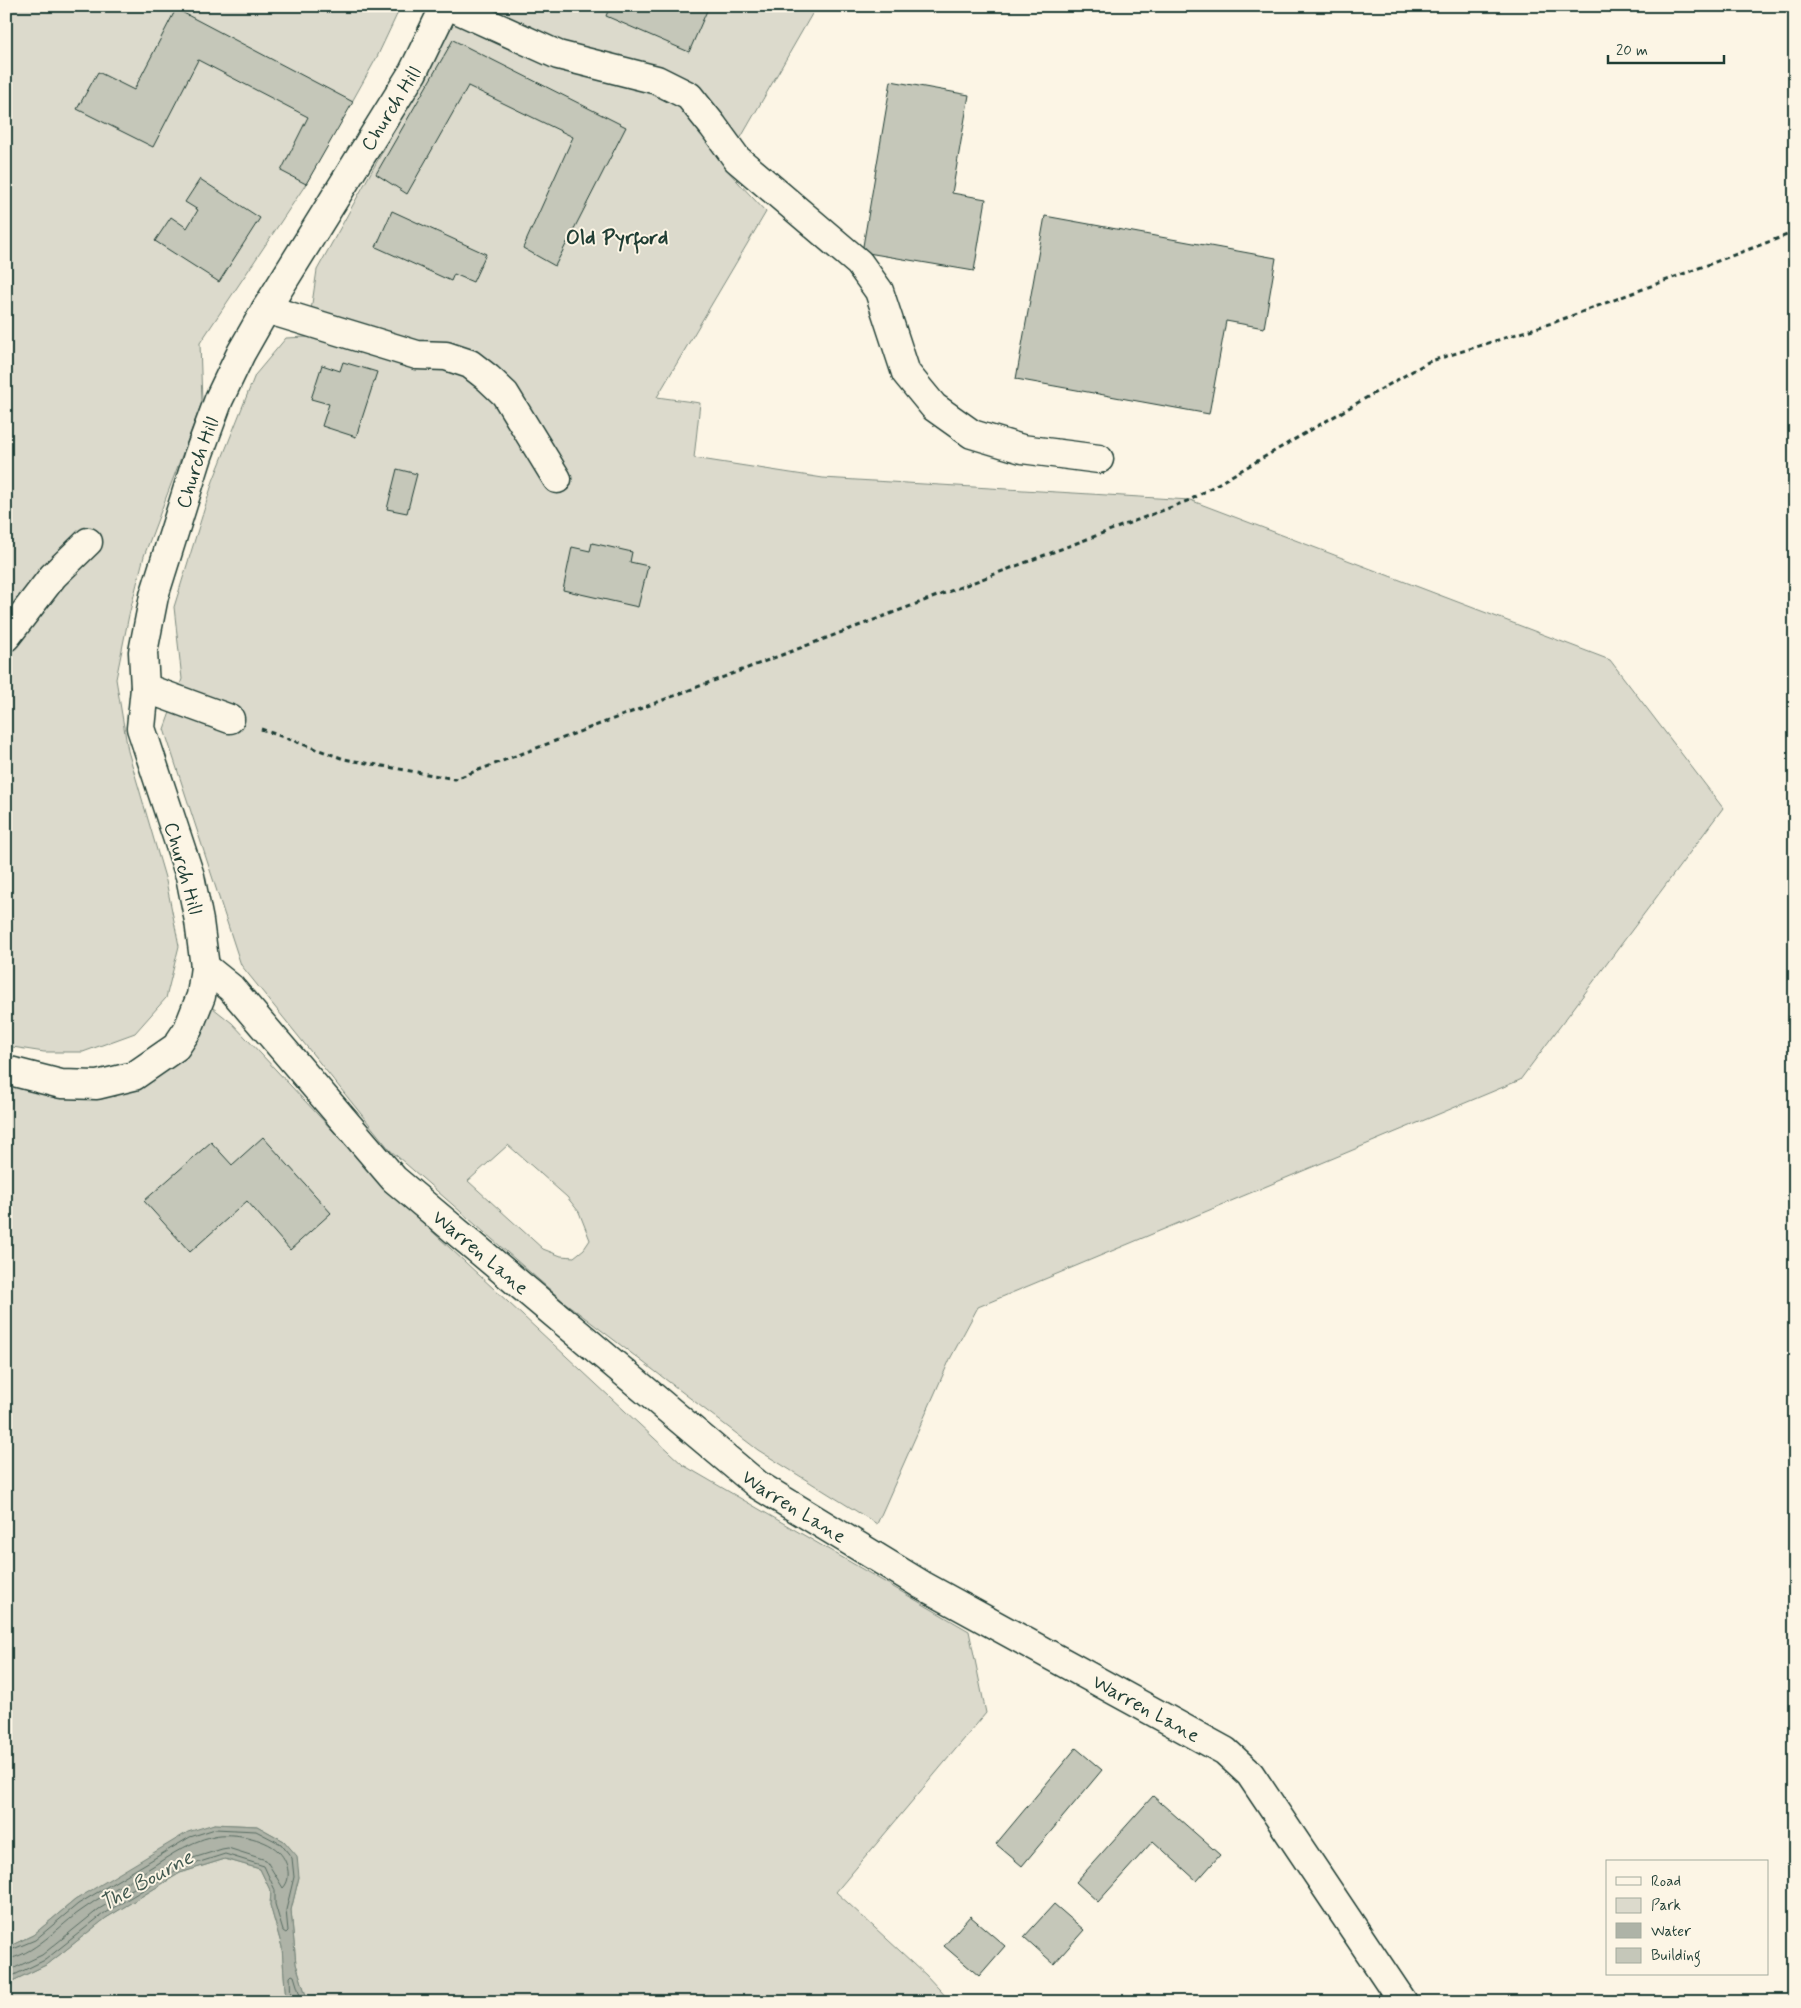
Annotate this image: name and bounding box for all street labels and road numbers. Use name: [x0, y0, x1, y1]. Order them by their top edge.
street label: Church Hill: [355, 62, 429, 157]
street label: Church Hill: [170, 413, 226, 512]
street label: Church Hill: [156, 819, 209, 918]
street label: Warren Lane: [426, 1205, 534, 1302]
street label: Warren Lane: [735, 1465, 851, 1551]
street label: Warren Lane: [1087, 1669, 1204, 1750]

